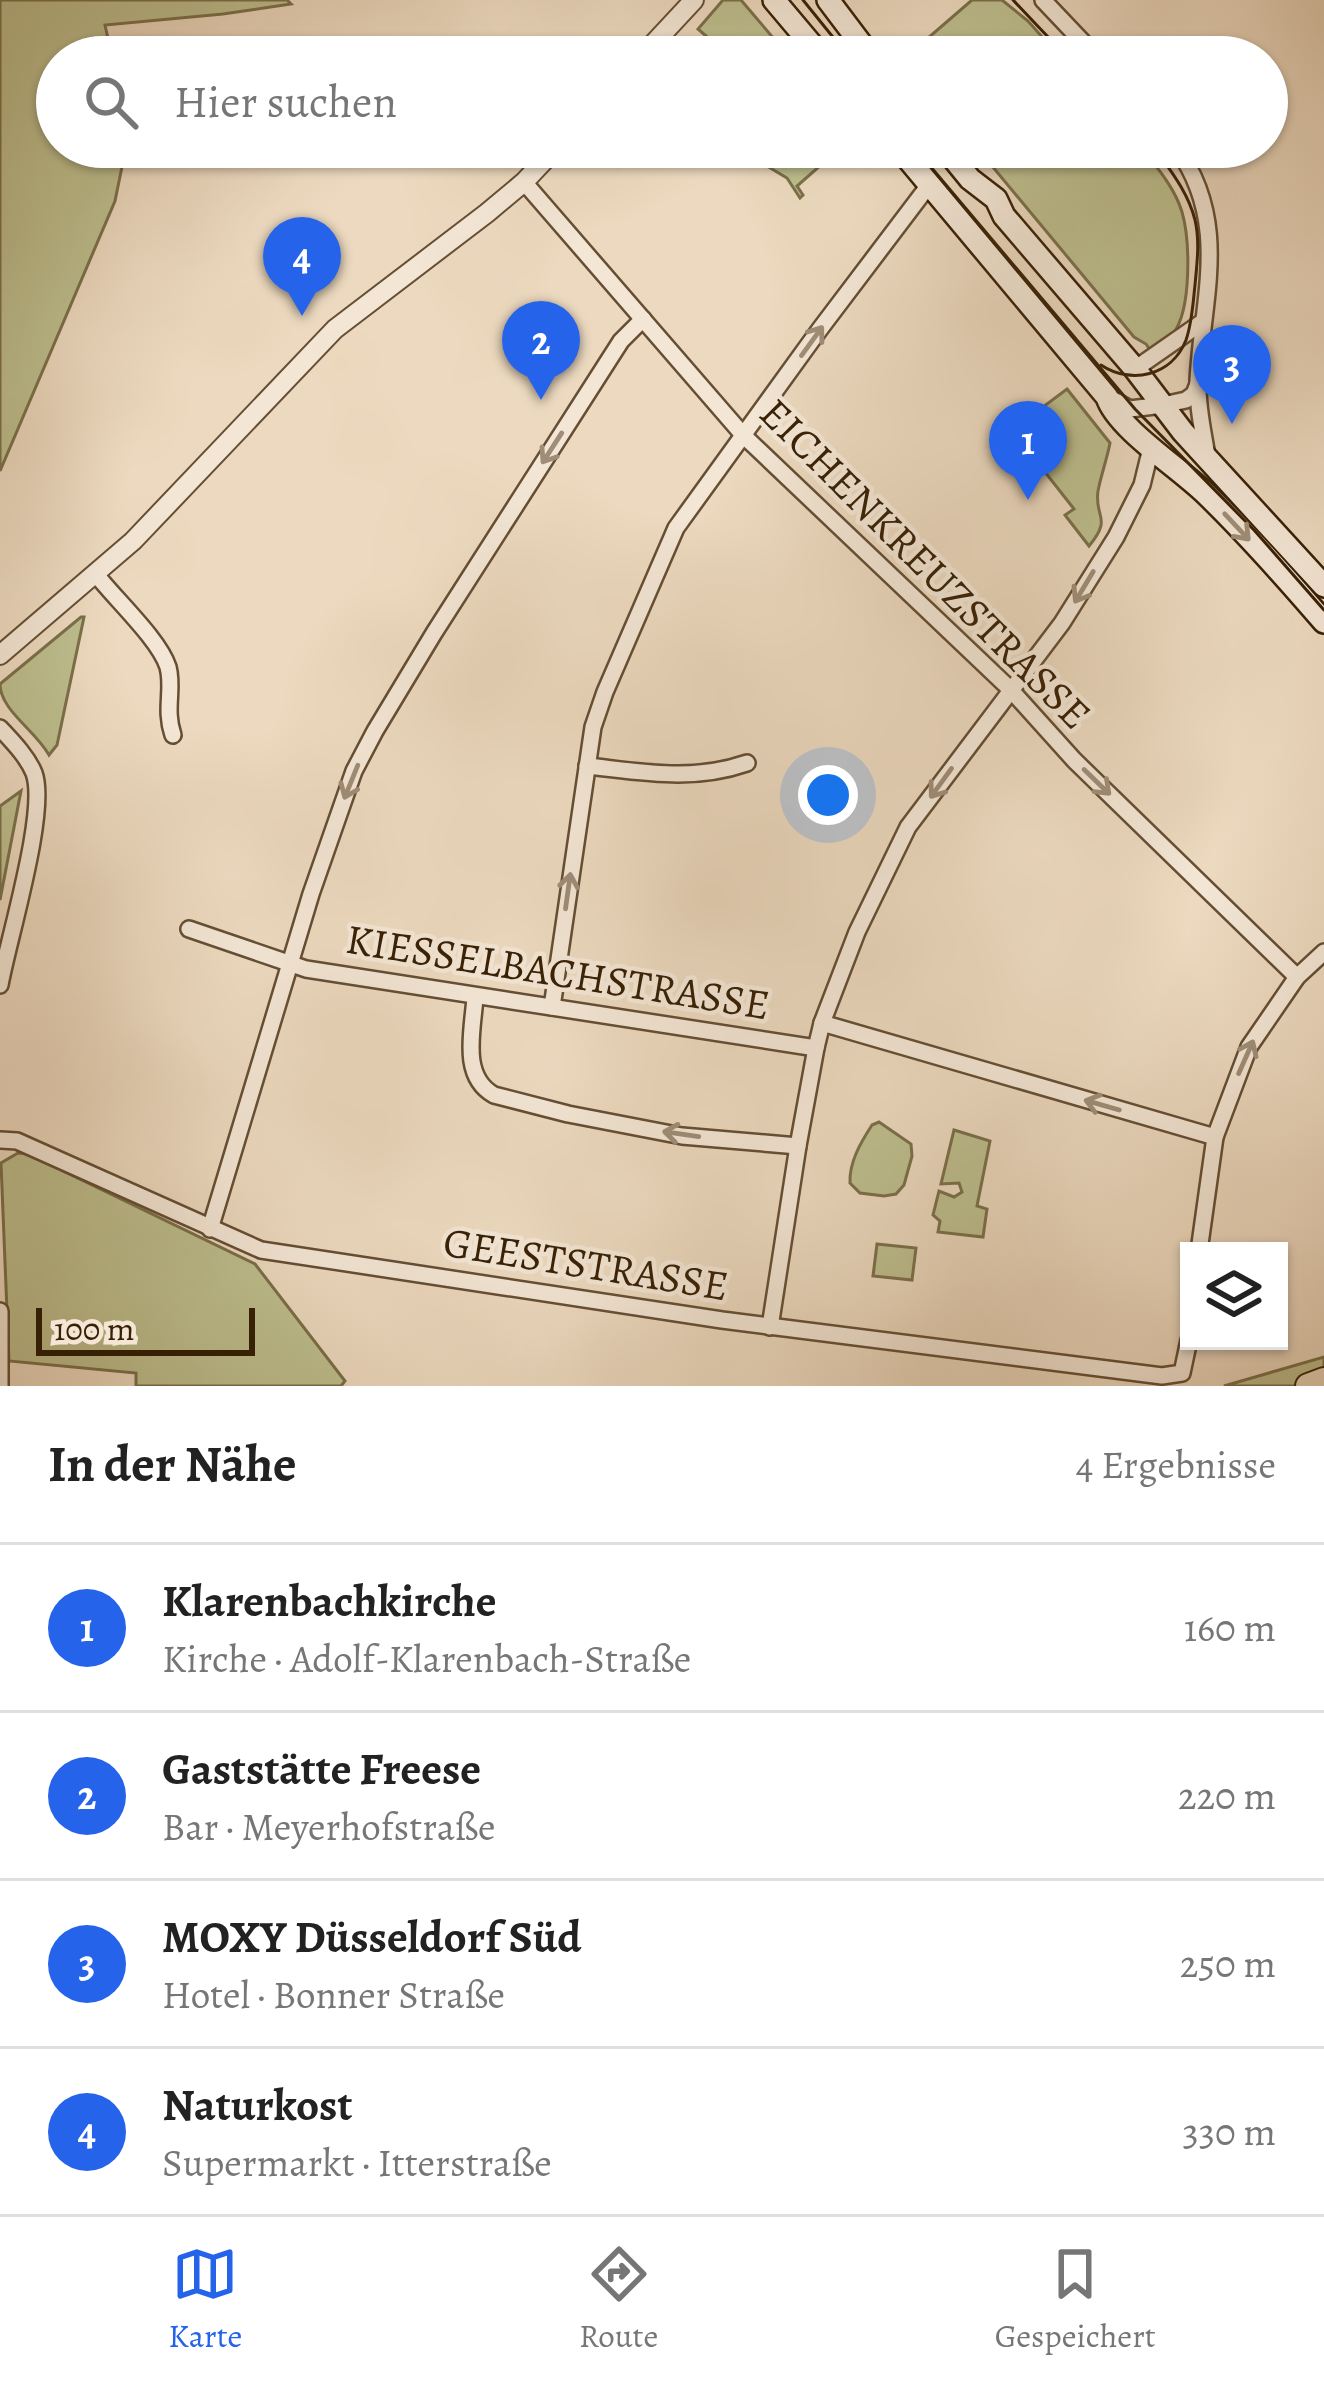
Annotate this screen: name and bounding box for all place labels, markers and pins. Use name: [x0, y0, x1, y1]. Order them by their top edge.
pin: 4: [263, 217, 341, 316]
pin: 2: [502, 301, 580, 400]
pin: 3: [1193, 325, 1271, 424]
pin: 1: [989, 401, 1067, 500]

